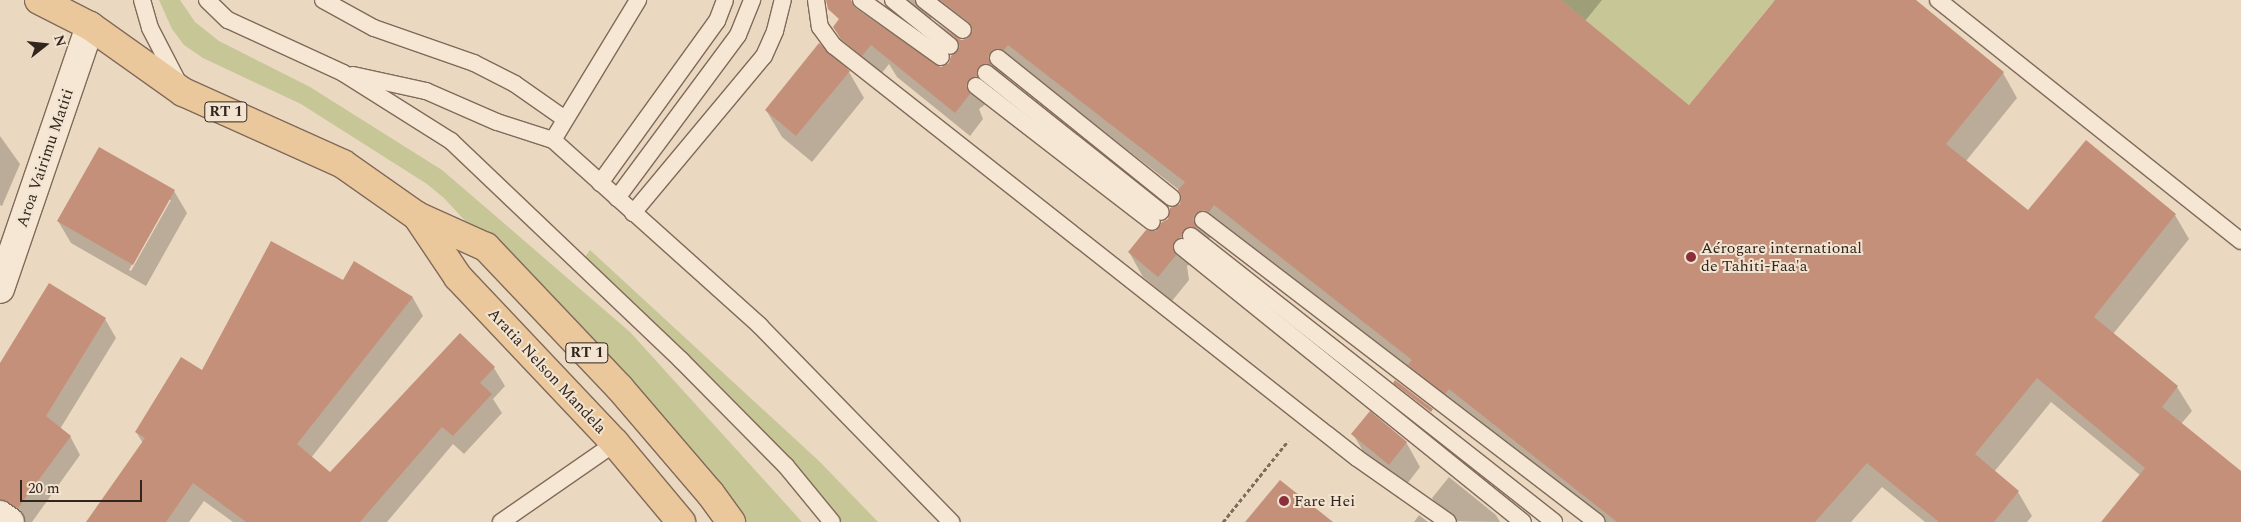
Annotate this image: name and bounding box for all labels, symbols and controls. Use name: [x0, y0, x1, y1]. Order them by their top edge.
north arrow: [20, 20, 70, 70]
text: N: [48, 32, 72, 49]
street label: Aroa Vairimu Matiti: [12, 86, 78, 230]
road number: RT 1: [204, 100, 248, 124]
place label: Aérogare international de Tahiti-Faa'a: [1701, 238, 1862, 276]
marker: Aérogare international de Tahiti-Faa'a: [1685, 251, 1697, 263]
street label: Aratia Nelson Mandela: [484, 304, 610, 438]
road number: RT 1: [564, 340, 610, 366]
scale bar: [22, 470, 145, 502]
text: 20 m: [28, 477, 60, 500]
place label: Fare Hei: [1294, 491, 1355, 511]
marker: Fare Hei: [1278, 495, 1290, 507]

